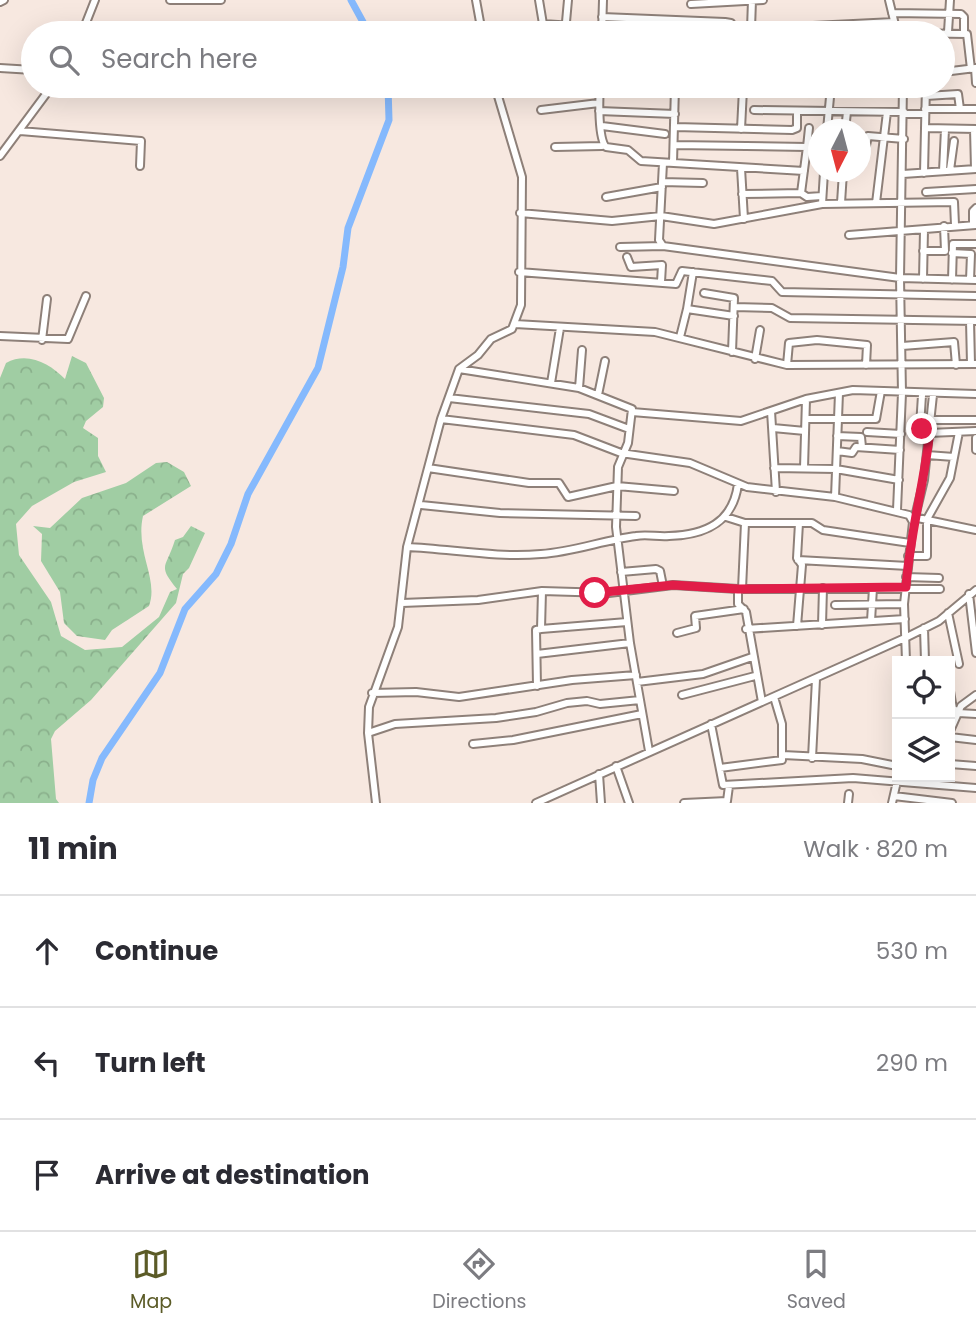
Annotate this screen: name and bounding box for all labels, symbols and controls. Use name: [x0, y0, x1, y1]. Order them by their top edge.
search box: [21, 21, 955, 98]
icon: search: [45, 41, 83, 79]
text: Search here: [101, 41, 258, 77]
north arrow: [808, 119, 871, 182]
route end: [906, 413, 937, 444]
route start: [579, 577, 610, 608]
map controls: [892, 656, 955, 782]
button: locate: [892, 656, 955, 719]
button: layers: [892, 719, 955, 782]
text: 11 min: [28, 827, 118, 870]
text: Walk · 820 m: [803, 833, 948, 865]
icon: ahead: [28, 932, 66, 970]
text: Continue: [95, 933, 218, 969]
text: 530 m: [876, 935, 948, 967]
icon: left: [28, 1044, 66, 1082]
text: Turn left: [95, 1045, 206, 1081]
text: 290 m: [876, 1047, 948, 1079]
icon: arrive: [28, 1156, 66, 1194]
text: Arrive at destination: [95, 1157, 370, 1193]
tab: Map: [130, 1245, 172, 1316]
tab: Directions: [432, 1245, 527, 1316]
tab: Saved: [787, 1245, 846, 1316]

